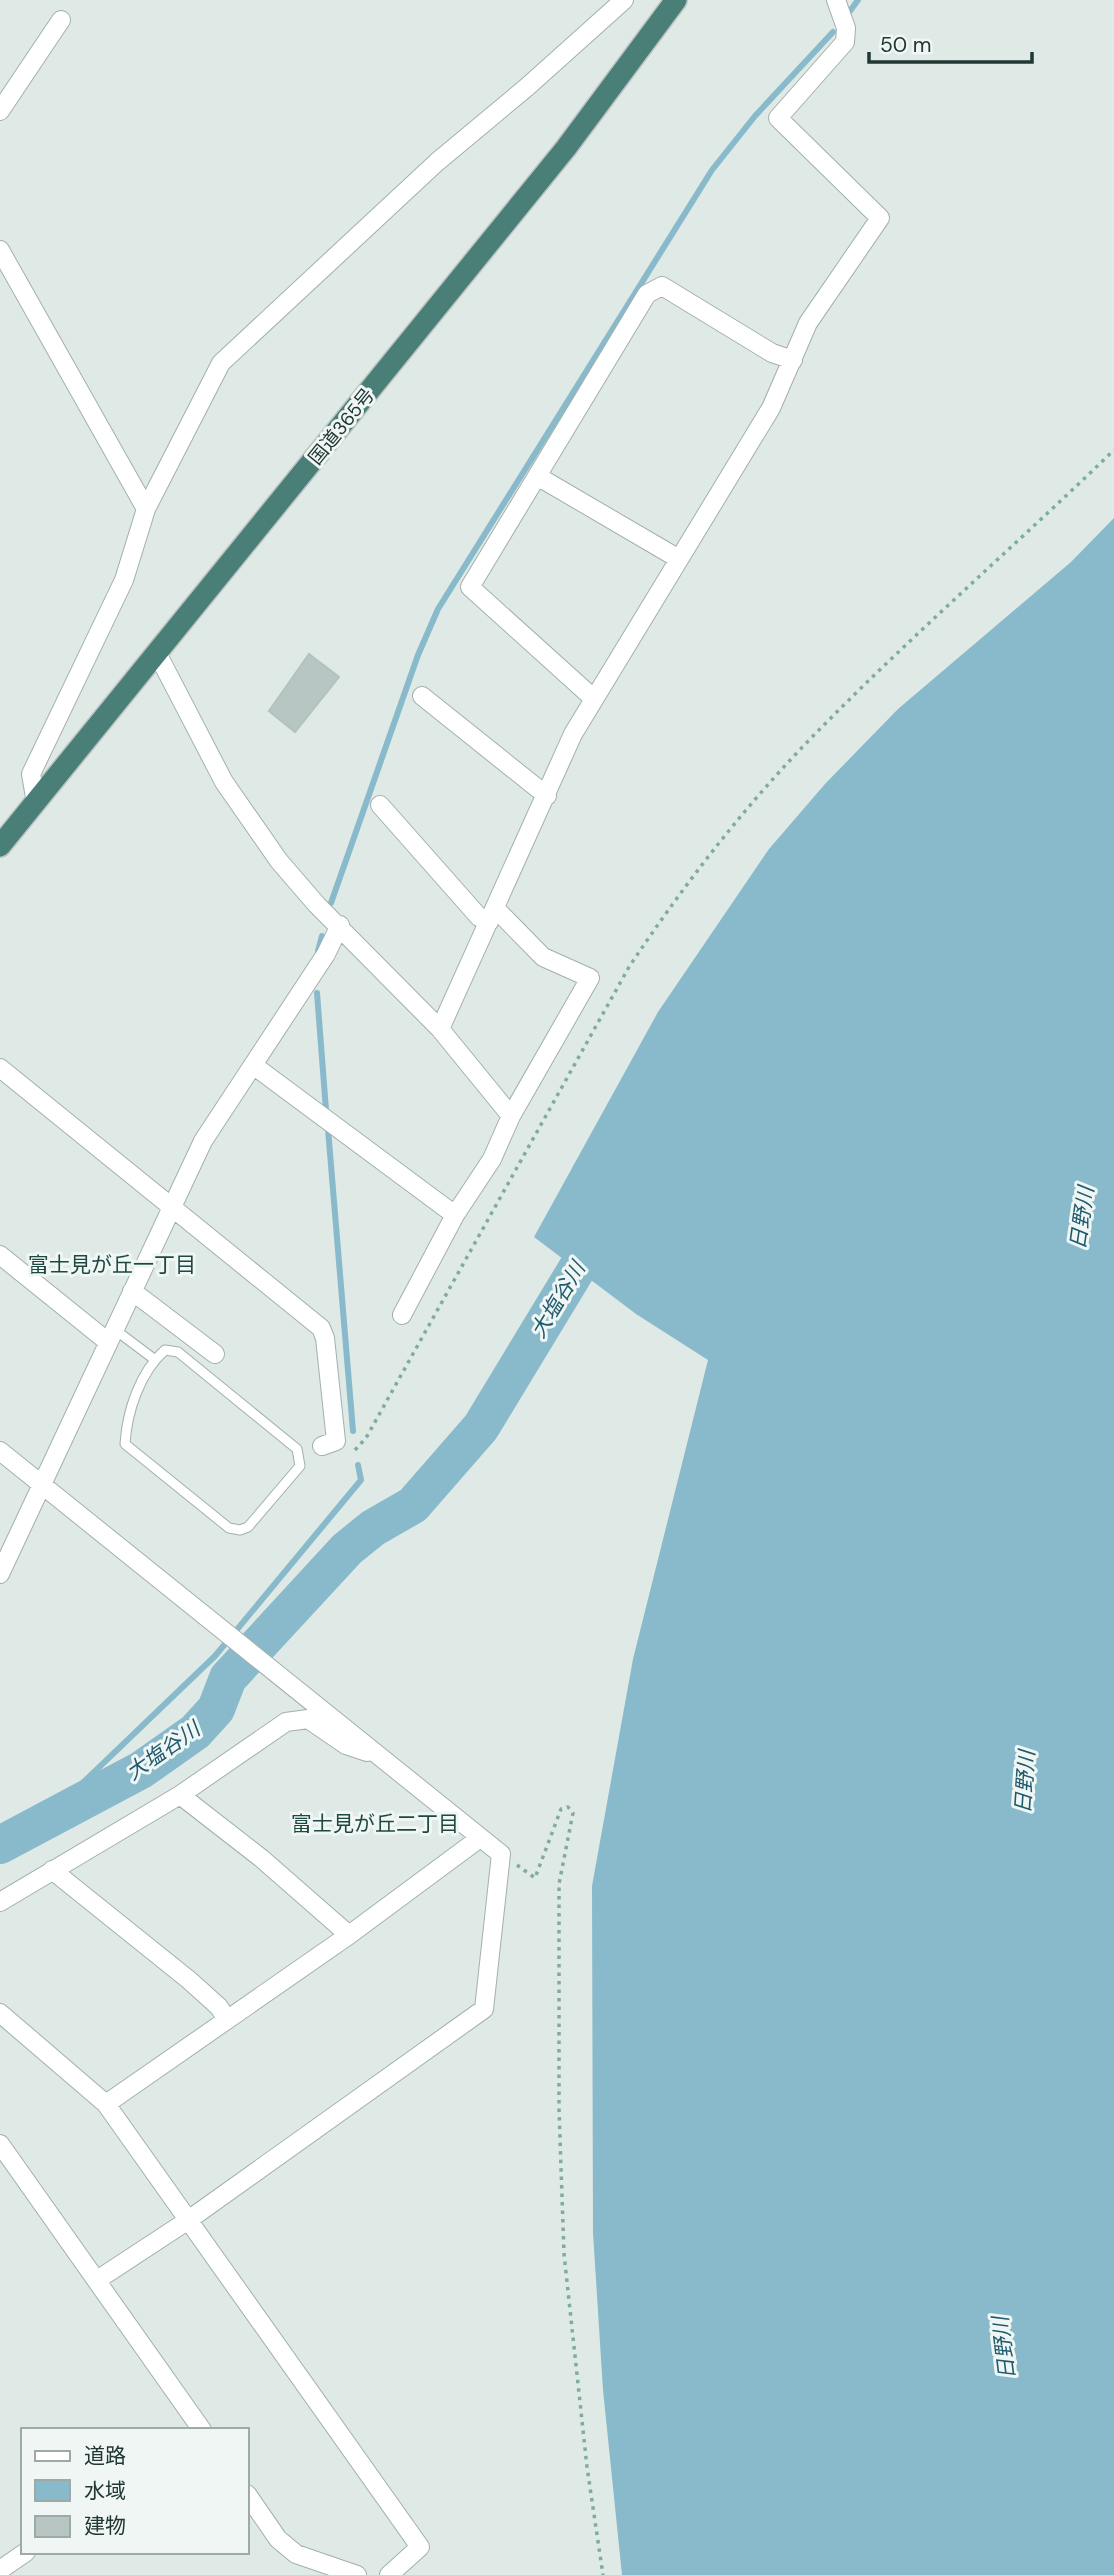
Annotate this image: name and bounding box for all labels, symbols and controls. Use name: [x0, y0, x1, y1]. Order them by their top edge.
scale bar: [869, 21, 1032, 65]
text: 50 m: [880, 31, 931, 59]
street label: 国道365号: [303, 383, 380, 470]
water label: 日野川: [1064, 1183, 1101, 1251]
district label: 富士見が丘一丁目: [28, 1251, 196, 1279]
water label: 大塩谷川: [524, 1255, 593, 1343]
water label: 大塩谷川: [121, 1714, 207, 1787]
water label: 日野川: [1009, 1748, 1041, 1814]
district label: 富士見が丘二丁目: [291, 1810, 459, 1838]
water label: 日野川: [986, 2313, 1022, 2381]
legend: [21, 2428, 248, 2554]
text: 道路: [84, 2442, 126, 2470]
text: 水域: [84, 2477, 126, 2505]
text: 建物: [84, 2512, 126, 2540]

